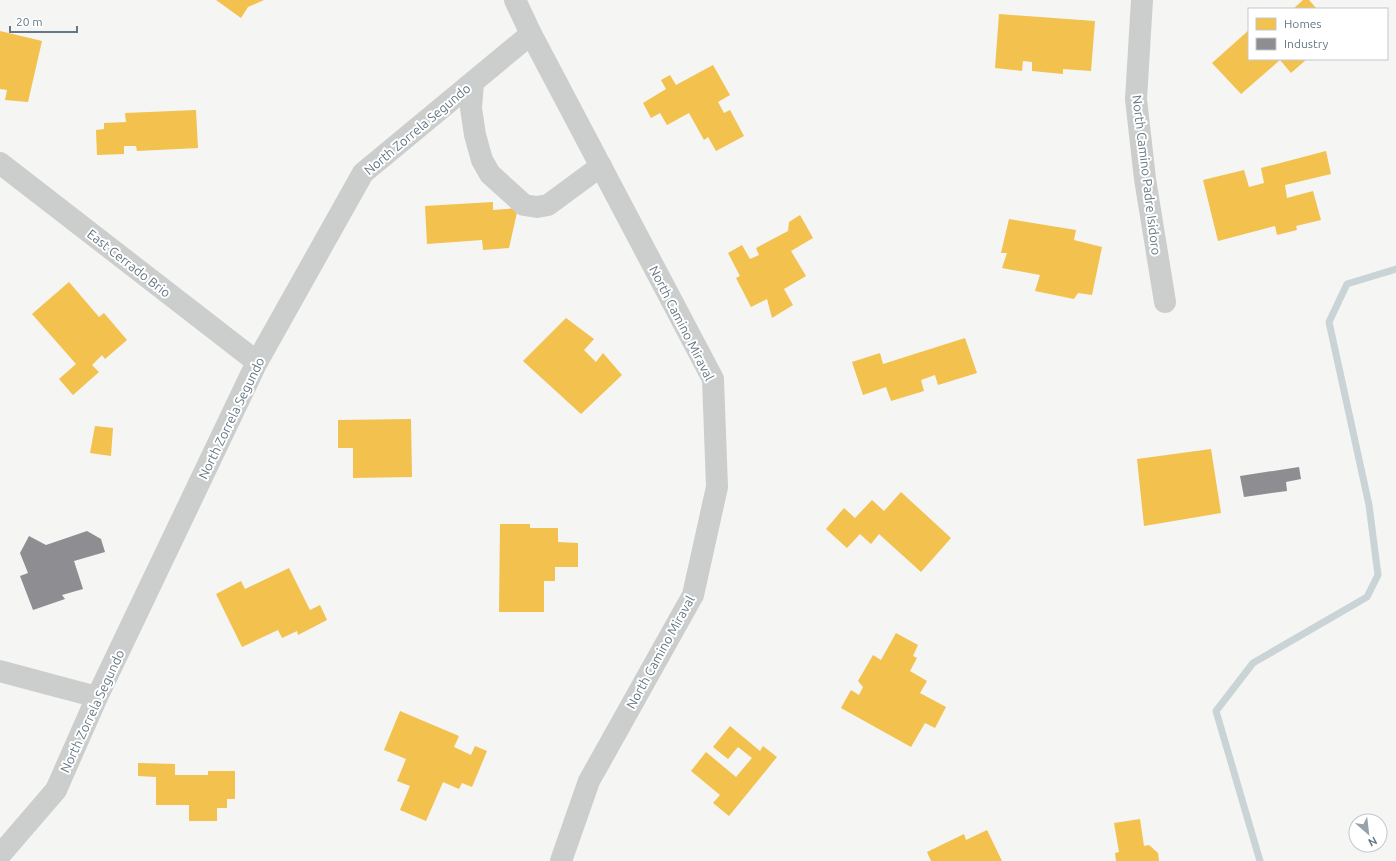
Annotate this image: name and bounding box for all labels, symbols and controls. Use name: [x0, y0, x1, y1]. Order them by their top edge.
scale bar: [10, 8, 77, 34]
legend: [1248, 8, 1388, 60]
text: 20 m: [16, 15, 43, 28]
text: Homes: [1284, 17, 1322, 30]
text: Industry: [1284, 37, 1329, 50]
street label: North Zorrela Segundo: [361, 81, 473, 177]
street label: North Camino Padre Isidoro: [1130, 94, 1164, 256]
street label: East Cerrado Brio: [85, 226, 173, 300]
street label: North Camino Miraval: [647, 263, 717, 383]
street label: North Zorrela Segundo: [195, 355, 267, 481]
street label: North Camino Miraval: [623, 593, 697, 711]
street label: North Zorrela Segundo: [57, 647, 127, 775]
north arrow: [1348, 813, 1388, 853]
text: N: [1366, 835, 1379, 849]

